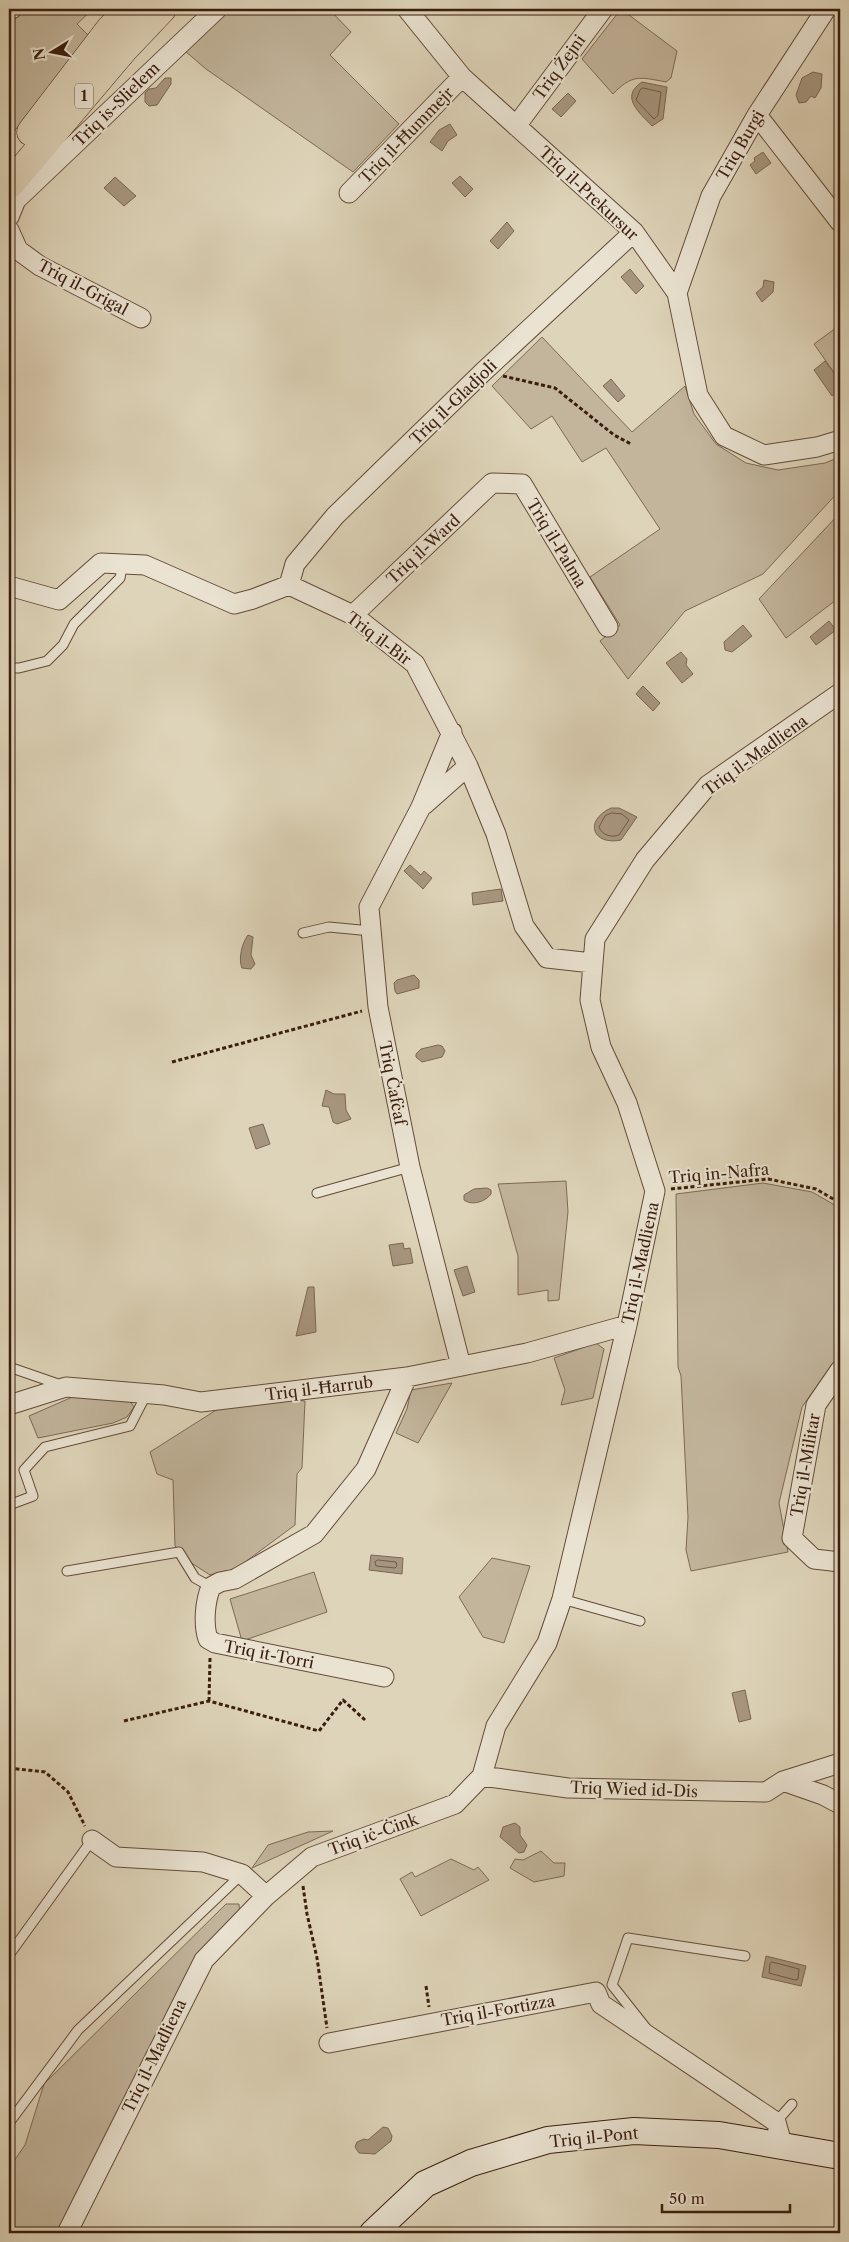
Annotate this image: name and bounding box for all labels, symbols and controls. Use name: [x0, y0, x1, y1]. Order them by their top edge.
north arrow: [28, 28, 78, 78]
street label: Triq Żejni: [529, 30, 589, 104]
text: N: [29, 47, 49, 62]
street label: Triq is-Slielem: [69, 58, 163, 150]
street label: Triq il-Ħummejr: [355, 82, 457, 188]
road number: 1: [75, 84, 93, 108]
street label: Triq Burgi: [712, 106, 768, 184]
street label: Triq il-Prekursur: [535, 142, 643, 244]
street label: Triq il-Grigal: [34, 255, 132, 319]
street label: Triq il-Gladjoli: [405, 355, 501, 449]
street label: Triq il-Palma: [523, 495, 592, 592]
street label: Triq il-Ward: [382, 510, 464, 588]
street label: Triq il-Bir: [343, 607, 416, 669]
street label: Triq il-Madliena: [699, 710, 812, 800]
street label: Triq Ċafċaf: [375, 1039, 412, 1129]
street label: Triq in-Nafra: [668, 1159, 771, 1187]
street label: Triq il-Madliena: [617, 1199, 663, 1326]
street label: Triq il-Ħarrub: [264, 1371, 374, 1405]
street label: Triq il-Militar: [786, 1411, 824, 1518]
street label: Triq it-Torri: [222, 1635, 316, 1673]
street label: Triq Wied id-Dis: [570, 1777, 698, 1801]
street label: Triq iċ-Ċink: [325, 1807, 421, 1859]
street label: Triq il-Fortizza: [440, 1990, 557, 2030]
street label: Triq il-Madliena: [118, 1995, 191, 2116]
street label: Triq il-Pont: [549, 2122, 640, 2152]
scale bar: [662, 2182, 789, 2214]
text: 50 m: [669, 2189, 705, 2208]

